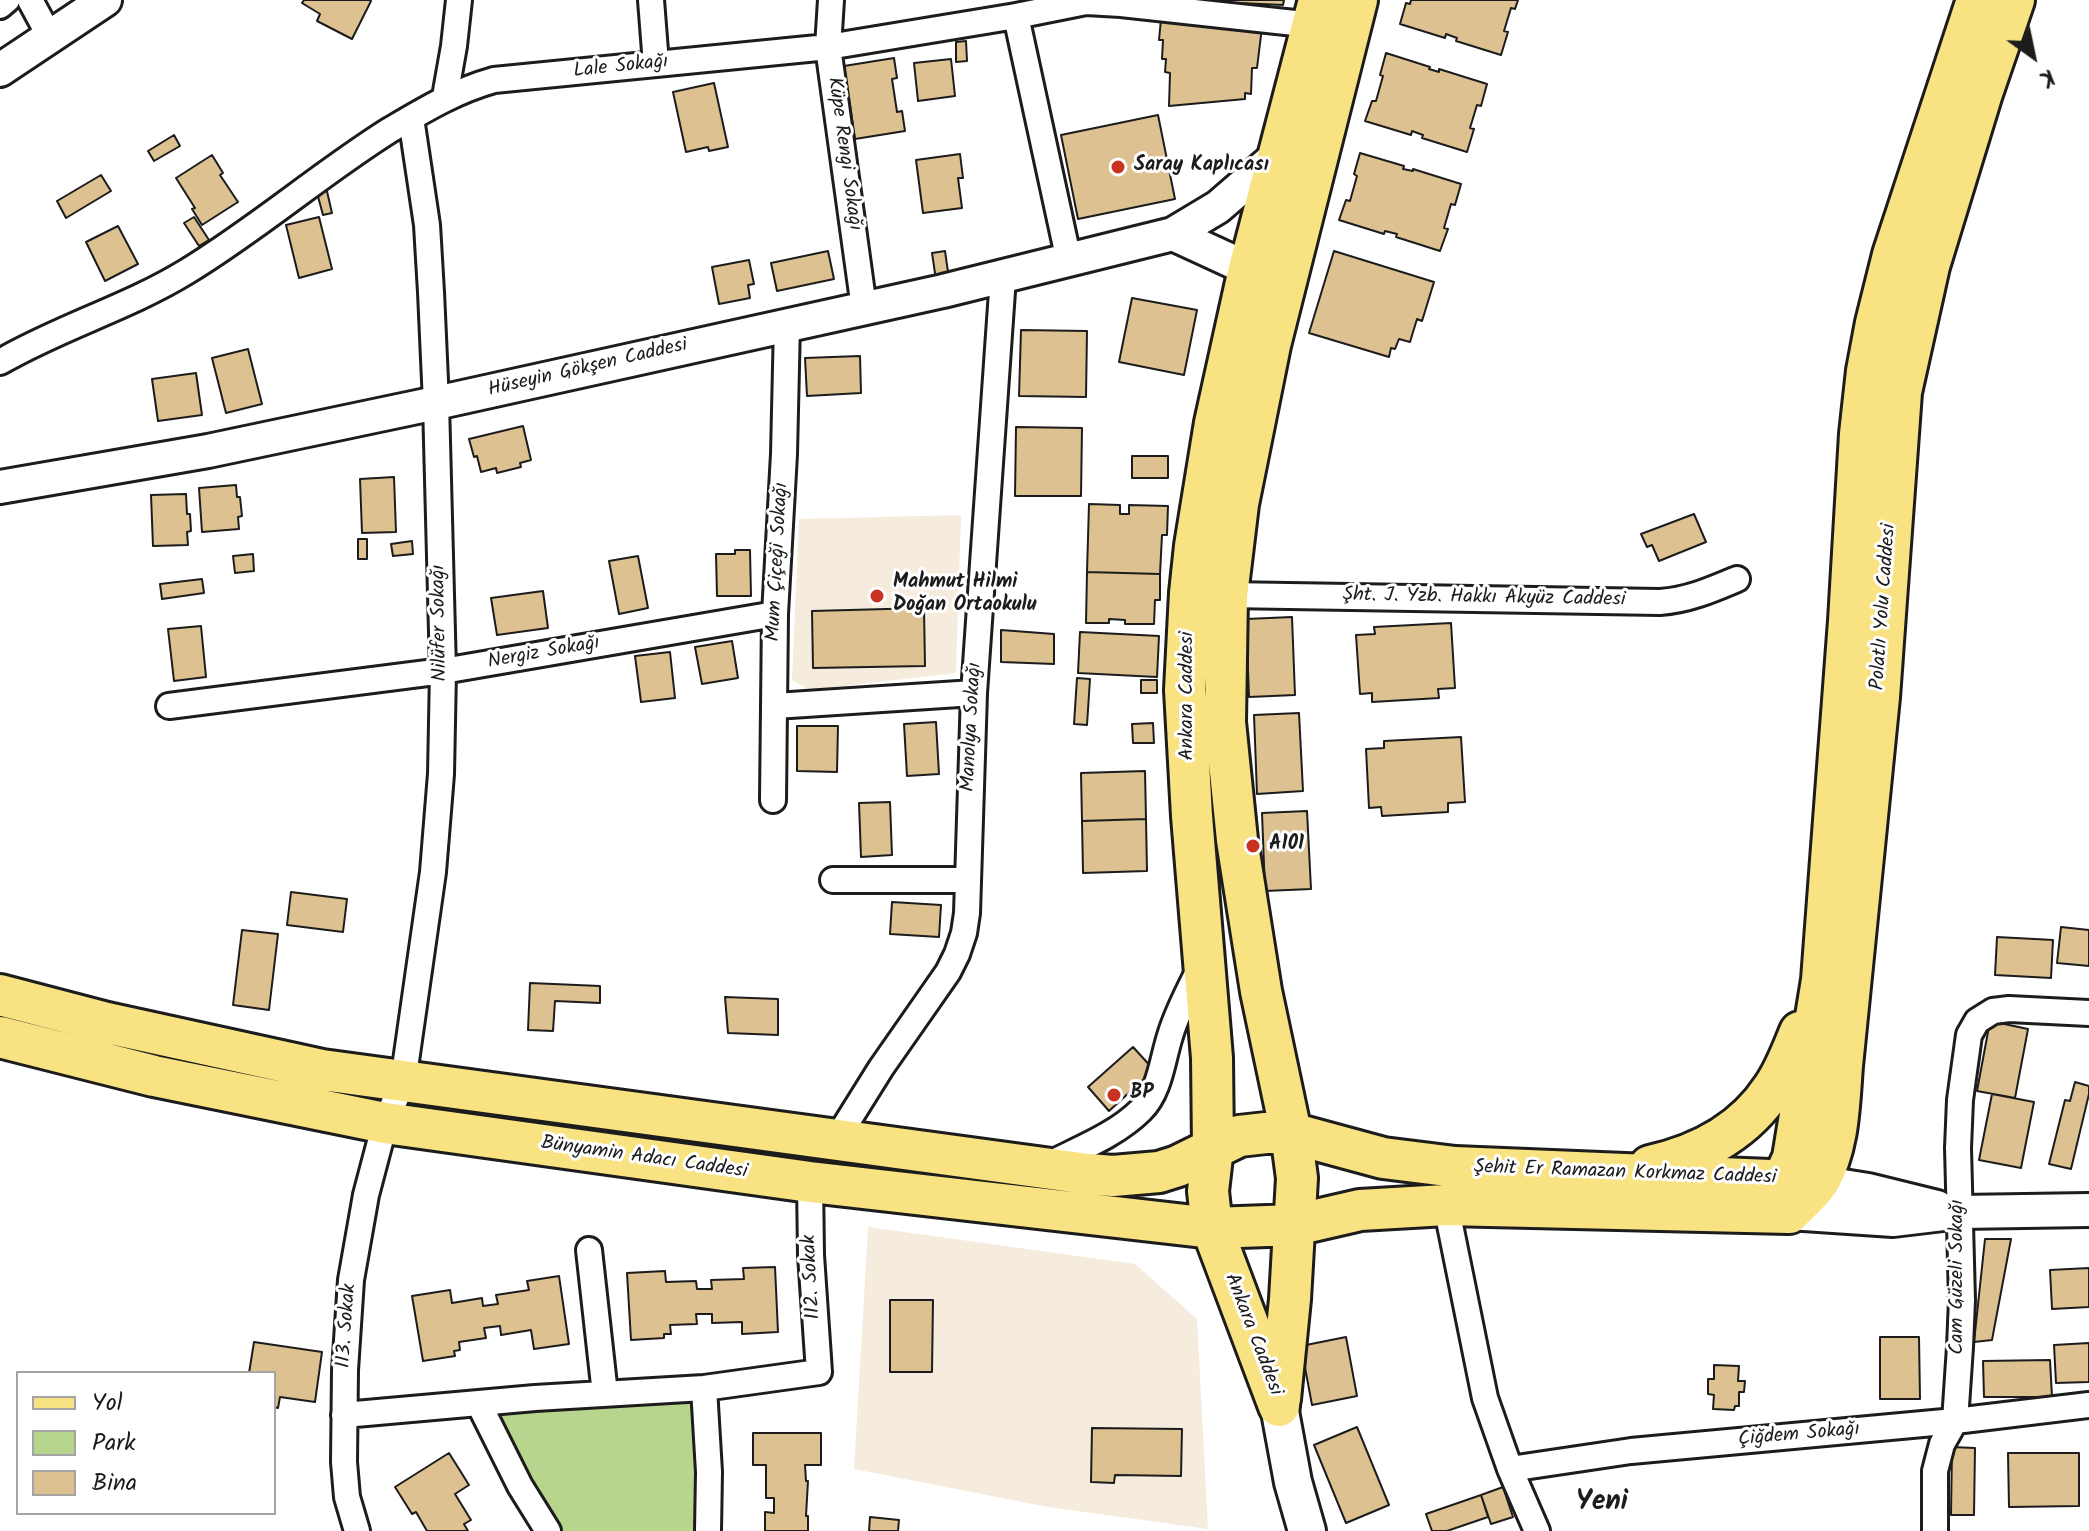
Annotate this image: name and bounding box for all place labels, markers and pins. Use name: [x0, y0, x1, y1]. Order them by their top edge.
place label: Saray Kaplıcası: [1134, 155, 1269, 179]
marker: Saray Kaplıcası: [1109, 158, 1127, 176]
place label: Mahmut Hilmi Doğan Ortaokulu: [893, 572, 1036, 619]
marker: Mahmut Hilmi Doğan Ortaokulu: [868, 587, 886, 605]
place label: A101: [1269, 834, 1304, 858]
marker: A101: [1244, 837, 1262, 855]
place label: BP: [1130, 1083, 1153, 1107]
marker: BP: [1105, 1086, 1123, 1104]

